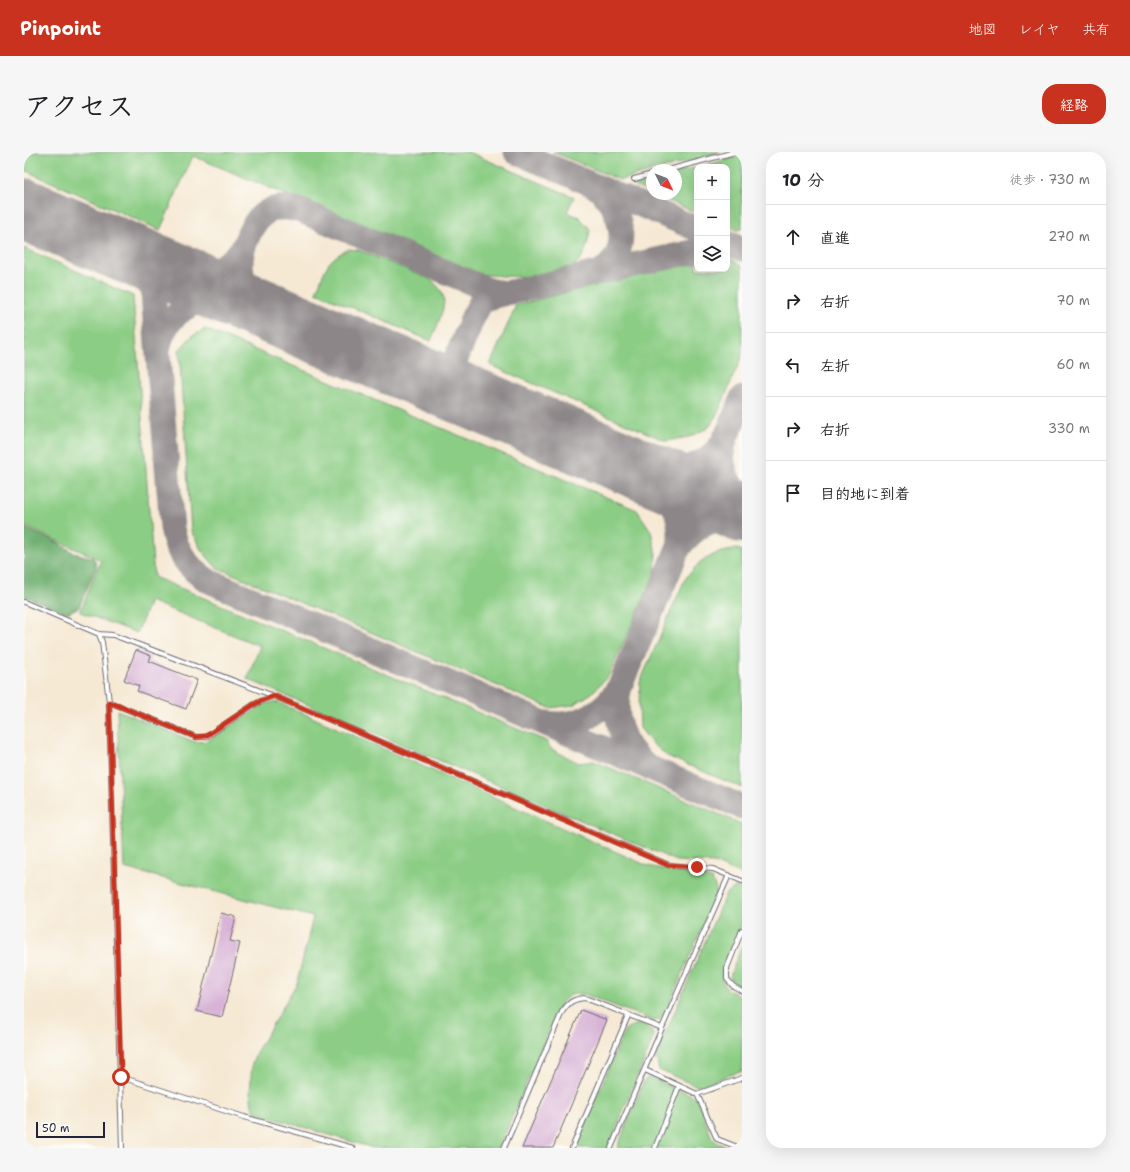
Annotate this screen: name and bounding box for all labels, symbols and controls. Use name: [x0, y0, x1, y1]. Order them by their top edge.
text: Pinpoint: [20, 16, 101, 41]
text: 地図: [969, 20, 997, 38]
text: レイヤ: [1019, 20, 1060, 38]
text: 共有: [1082, 20, 1110, 38]
button: 経路: [1042, 84, 1106, 124]
text: アクセス: [24, 87, 134, 125]
north arrow: [646, 164, 682, 200]
map controls: [694, 164, 730, 272]
button: +: [694, 164, 730, 200]
text: 10 分: [782, 169, 824, 191]
text: 徒歩 · 730 m: [1010, 171, 1090, 188]
button: −: [694, 200, 730, 236]
icon: ahead: [782, 226, 804, 248]
text: 直進: [820, 228, 850, 248]
text: 270 m: [1048, 228, 1090, 245]
button: layers: [694, 236, 730, 272]
icon: right: [782, 290, 804, 312]
text: 右折: [820, 292, 850, 312]
text: 70 m: [1056, 292, 1090, 309]
icon: left: [782, 354, 804, 376]
text: 左折: [820, 356, 850, 376]
text: 60 m: [1057, 356, 1090, 373]
icon: right: [782, 418, 804, 440]
text: 右折: [820, 420, 850, 440]
text: 330 m: [1048, 420, 1090, 437]
icon: arrive: [782, 482, 804, 504]
text: 目的地に到着: [820, 484, 910, 504]
route end: [688, 858, 706, 876]
route start: [112, 1068, 130, 1086]
scale bar: [36, 1120, 105, 1139]
text: 50 m: [42, 1121, 70, 1136]

